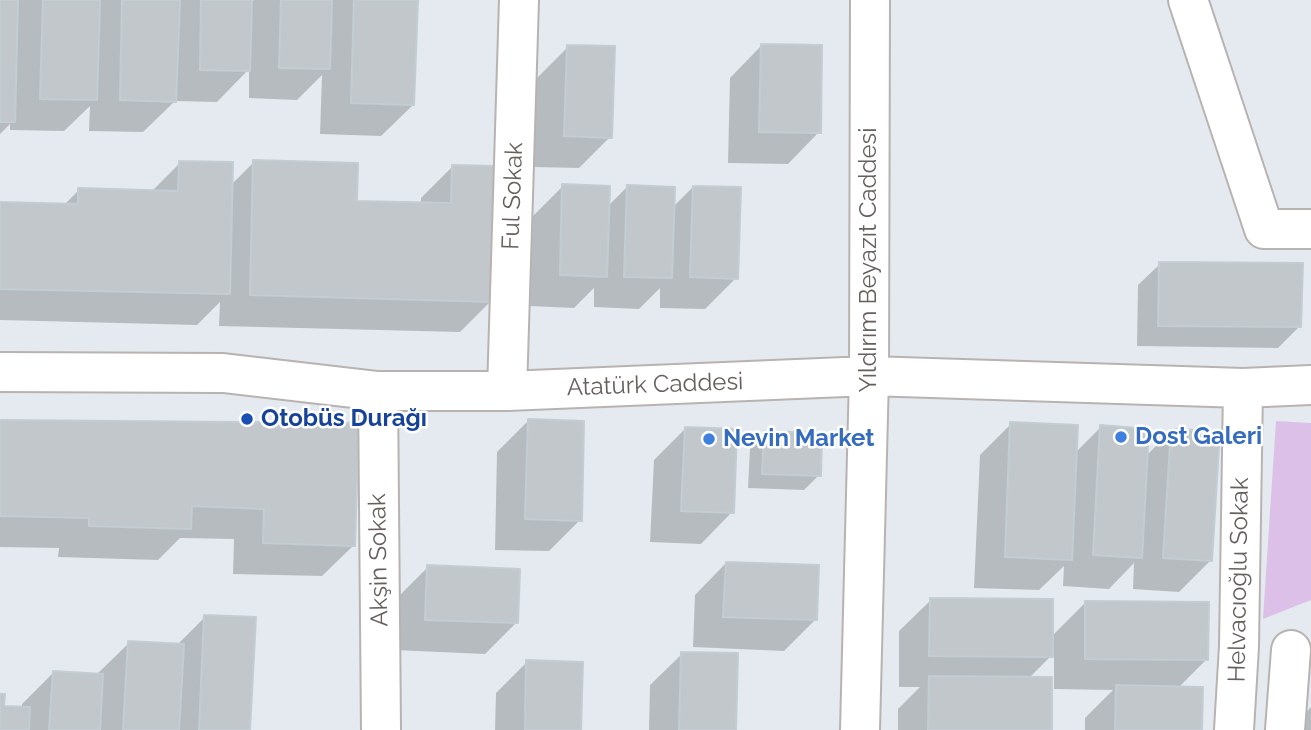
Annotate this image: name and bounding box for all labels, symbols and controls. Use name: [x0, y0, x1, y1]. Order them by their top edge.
street label: Yıldırım Beyazıt Caddesi: [855, 128, 883, 392]
street label: Ful Sokak: [497, 142, 529, 250]
street label: Atatürk Caddesi: [566, 368, 744, 402]
place label: Otobüs Durağı: [261, 405, 427, 433]
marker: Otobüs Durağı: [239, 411, 255, 427]
place label: Dost Galeri: [1135, 423, 1262, 451]
place label: Nevin Market: [723, 425, 875, 453]
marker: Dost Galeri: [1113, 429, 1129, 445]
marker: Nevin Market: [701, 431, 717, 447]
street label: Helvacıoğlu Sokak: [1223, 477, 1255, 683]
street label: Akşin Sokak: [363, 493, 395, 627]

